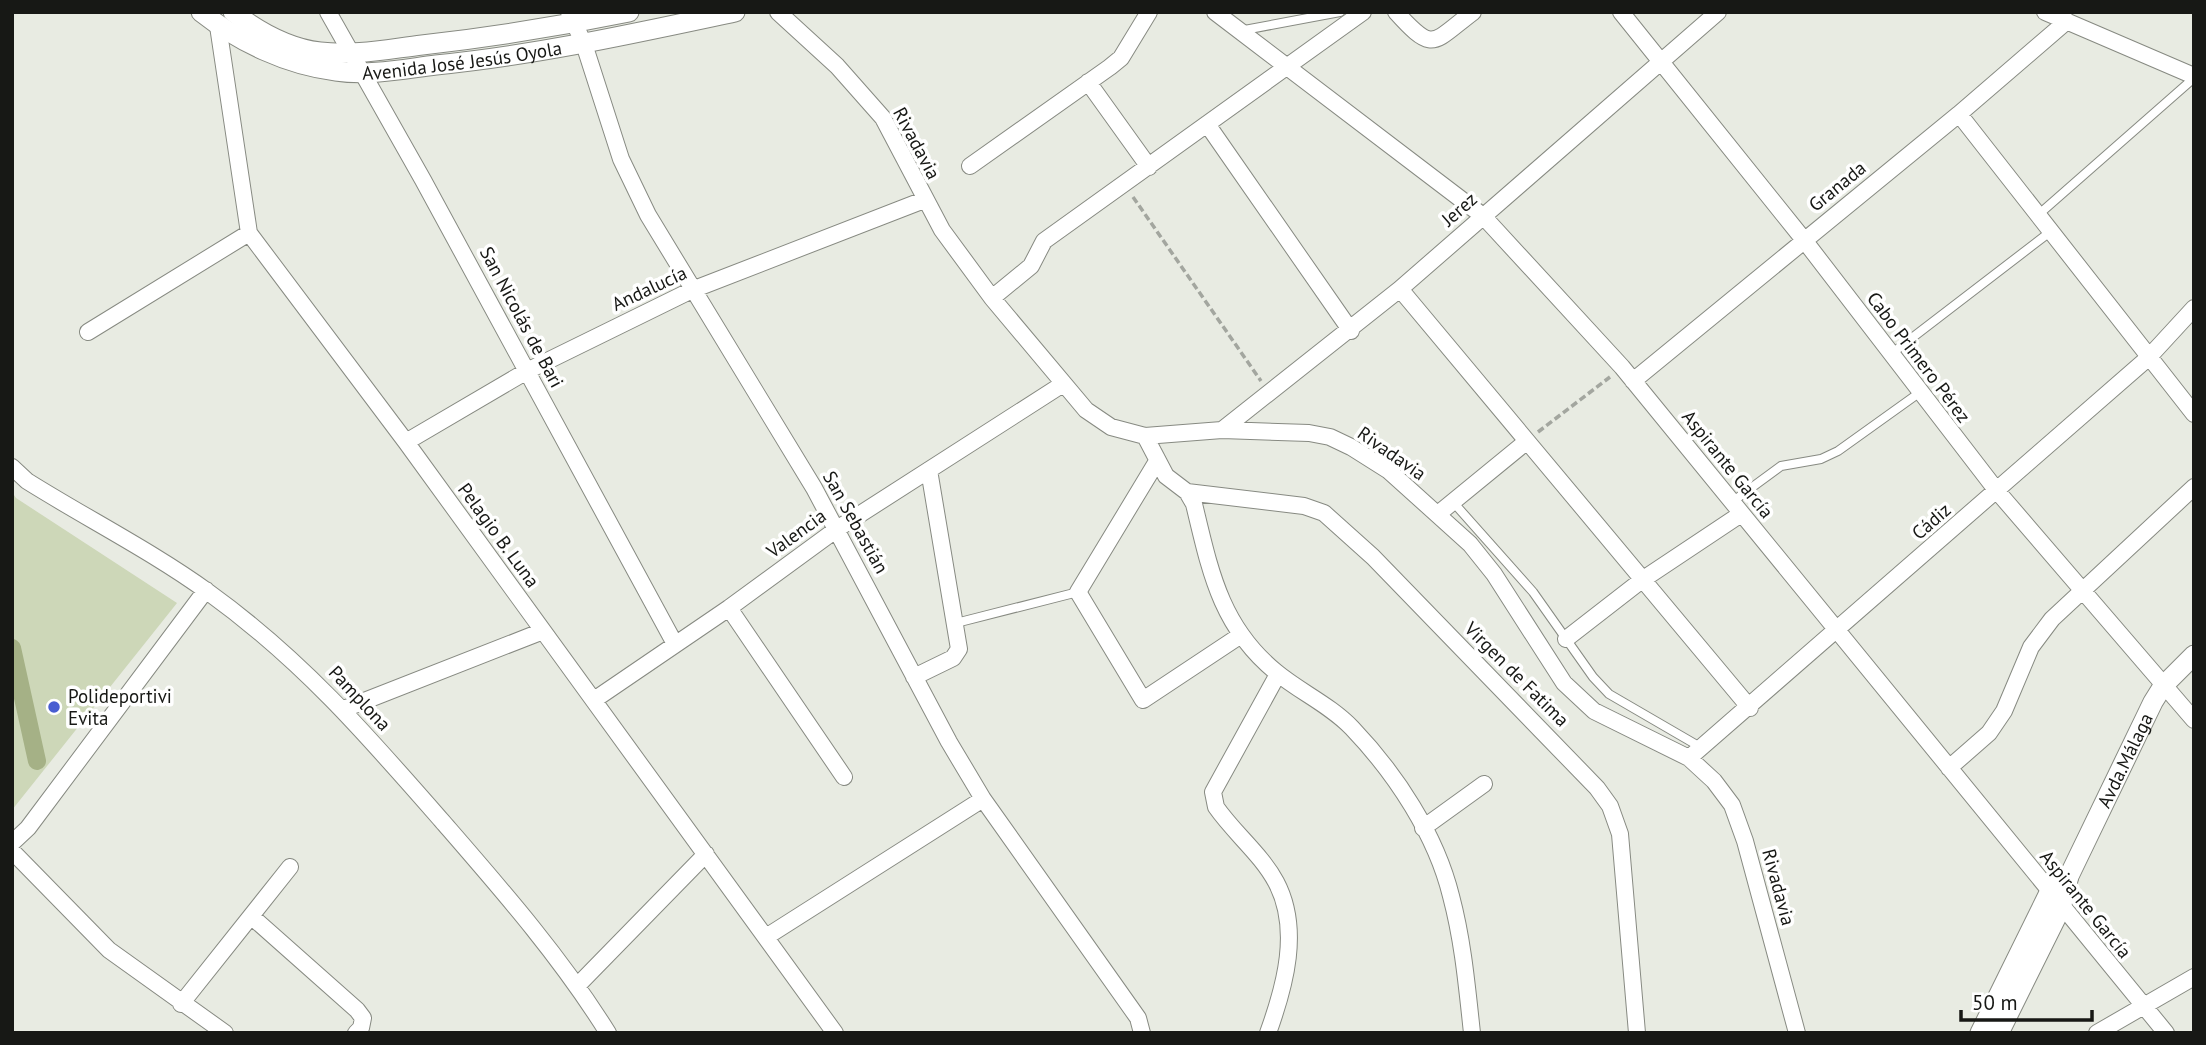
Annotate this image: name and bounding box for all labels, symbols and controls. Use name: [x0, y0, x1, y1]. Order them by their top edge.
street label: Avenida José Jesús Oyola: [362, 35, 564, 85]
street label: Rivadavia: [888, 103, 946, 183]
street label: Granada: [1803, 156, 1871, 216]
street label: Jerez: [1435, 187, 1482, 232]
street label: San Nicolás de Bari: [475, 242, 569, 392]
street label: Andalucía: [608, 260, 690, 316]
street label: Cabo Primero Pérez: [1862, 287, 1976, 427]
street label: Aspirante García: [1677, 405, 1779, 523]
street label: Rivadavia: [1353, 421, 1431, 485]
street label: San Sebastián: [818, 466, 894, 578]
street label: Pelagio B. Luna: [453, 478, 545, 592]
street label: Cádiz: [1906, 497, 1956, 545]
street label: Valencia: [761, 503, 831, 563]
street label: Virgen de Fatima: [1459, 616, 1574, 731]
street label: Pamplona: [324, 660, 396, 736]
place label: Polideportivi Evita: [68, 684, 172, 730]
marker: Polideportivi Evita: [46, 699, 62, 715]
street label: Avda.Málaga: [2092, 709, 2158, 812]
street label: Aspirante García: [2035, 845, 2137, 963]
street label: Rivadavia: [1757, 846, 1801, 928]
scale bar: [1961, 978, 2092, 1022]
text: 50 m: [1972, 989, 2018, 1016]

